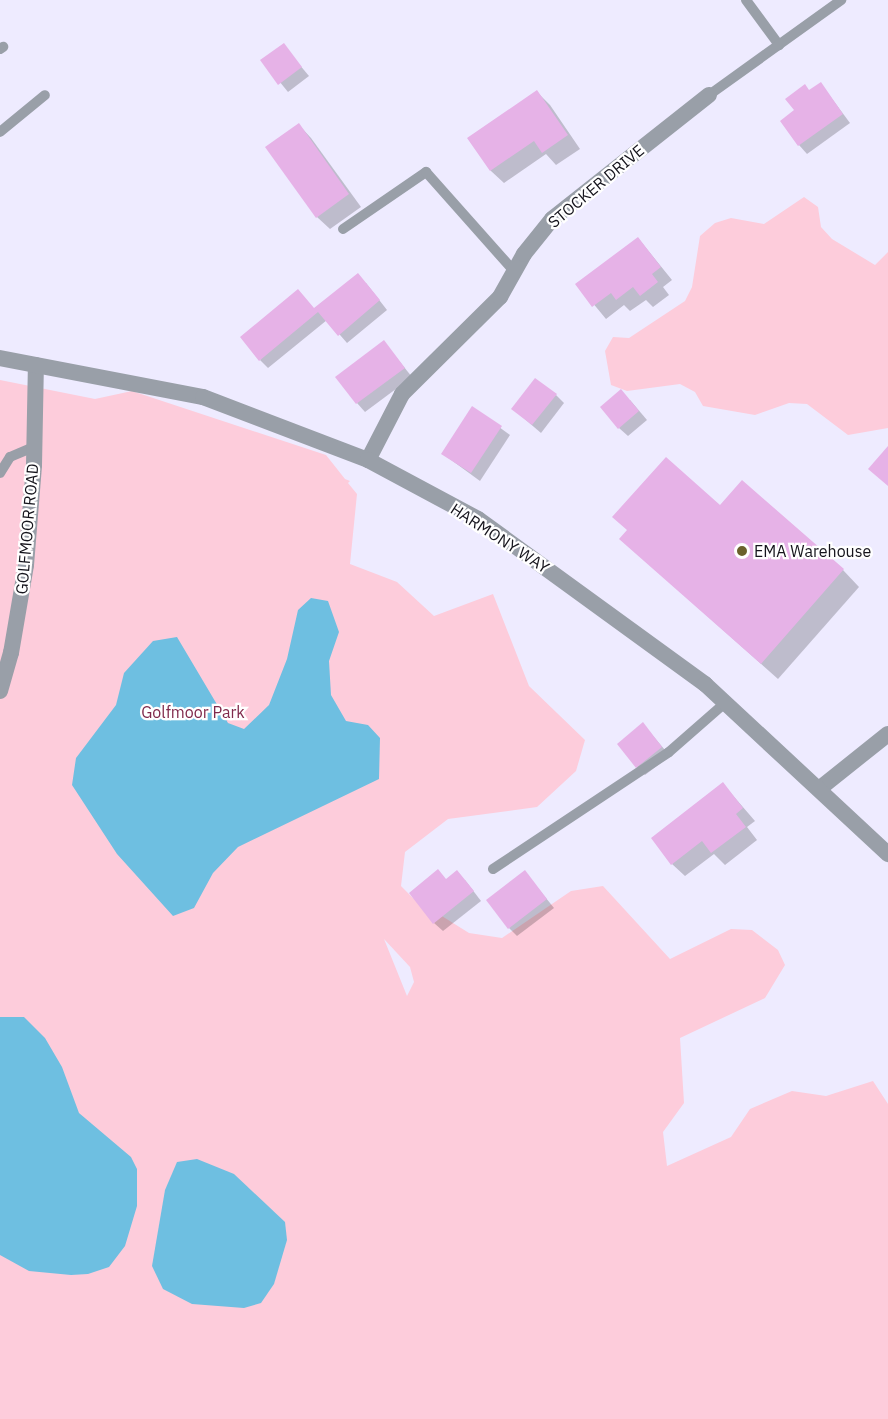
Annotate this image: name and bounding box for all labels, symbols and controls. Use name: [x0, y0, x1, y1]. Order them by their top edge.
street label: STOCKER DRIVE: [544, 140, 648, 232]
street label: GOLFMOOR ROAD: [12, 463, 42, 595]
street label: HARMONY WAY: [447, 499, 553, 577]
place label: EMA Warehouse: [754, 541, 871, 561]
marker: EMA Warehouse: [735, 544, 749, 558]
park label: Golfmoor Park: [141, 702, 245, 722]

